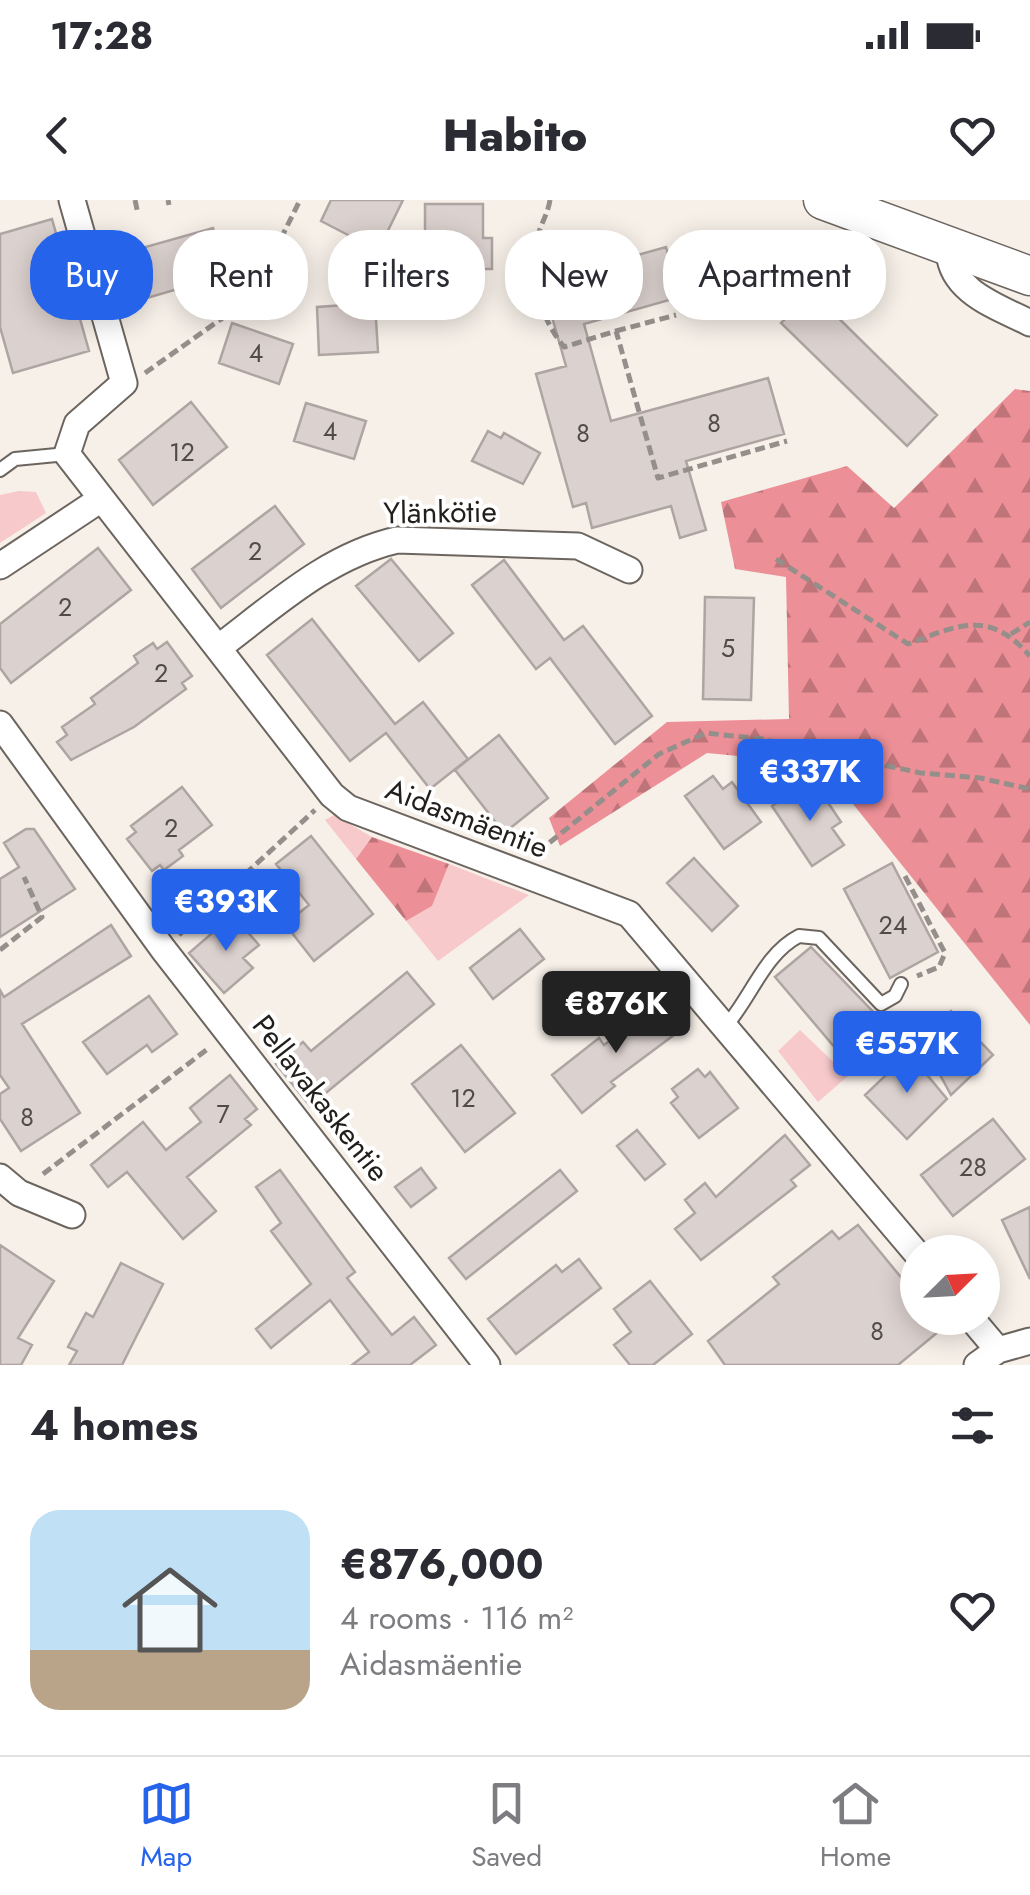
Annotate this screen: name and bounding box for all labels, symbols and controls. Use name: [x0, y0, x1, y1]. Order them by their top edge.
text: 17:28: [50, 8, 153, 63]
text: Habito: [443, 103, 587, 168]
icon: back: [30, 108, 85, 163]
icon: heart: [945, 108, 1000, 163]
chip: Buy: [30, 230, 153, 320]
chip: Rent: [173, 230, 308, 320]
chip: Filters: [328, 230, 485, 320]
chip: New: [505, 230, 643, 320]
chip: Apartment: [663, 230, 886, 320]
house number: 4: [249, 335, 263, 371]
house number: 8: [707, 405, 721, 441]
house number: 4: [323, 413, 337, 449]
house number: 8: [576, 415, 590, 451]
house number: 12: [169, 434, 195, 470]
street label: Ylänkötie: [383, 490, 497, 534]
house number: 2: [248, 533, 262, 569]
house number: 2: [58, 589, 72, 625]
house number: 5: [721, 630, 735, 666]
house number: 2: [154, 655, 168, 691]
pin: €337K: [740, 739, 880, 824]
text: €337K: [759, 748, 861, 794]
street label: Aidasmäentie: [380, 767, 554, 869]
house number: 2: [164, 810, 178, 846]
pin: €393K: [156, 869, 296, 954]
text: €393K: [174, 878, 278, 924]
house number: 24: [879, 907, 907, 943]
pin: €876K: [546, 971, 686, 1056]
text: €876K: [564, 980, 668, 1026]
street label: Pellavakaskentie: [242, 1006, 400, 1190]
pin: €557K: [837, 1011, 977, 1096]
text: €557K: [855, 1020, 959, 1066]
house number: 12: [450, 1080, 476, 1116]
house number: 7: [216, 1096, 230, 1132]
house number: 8: [20, 1099, 34, 1135]
house number: 28: [959, 1149, 987, 1185]
north arrow: [900, 1235, 1000, 1335]
map controls: [900, 1235, 1000, 1335]
house number: 8: [870, 1313, 884, 1349]
text: 4 homes: [30, 1395, 198, 1456]
icon: filters: [945, 1398, 1000, 1453]
text: €876,000: [340, 1534, 544, 1595]
icon: home: [110, 1550, 230, 1670]
icon: heart: [945, 1583, 1000, 1638]
text: 4 rooms · 116 m²: [340, 1595, 573, 1641]
text: Aidasmäentie: [340, 1641, 522, 1687]
tab: Map: [139, 1776, 194, 1877]
tab: Saved: [471, 1776, 542, 1877]
tab: Home: [820, 1776, 891, 1877]

